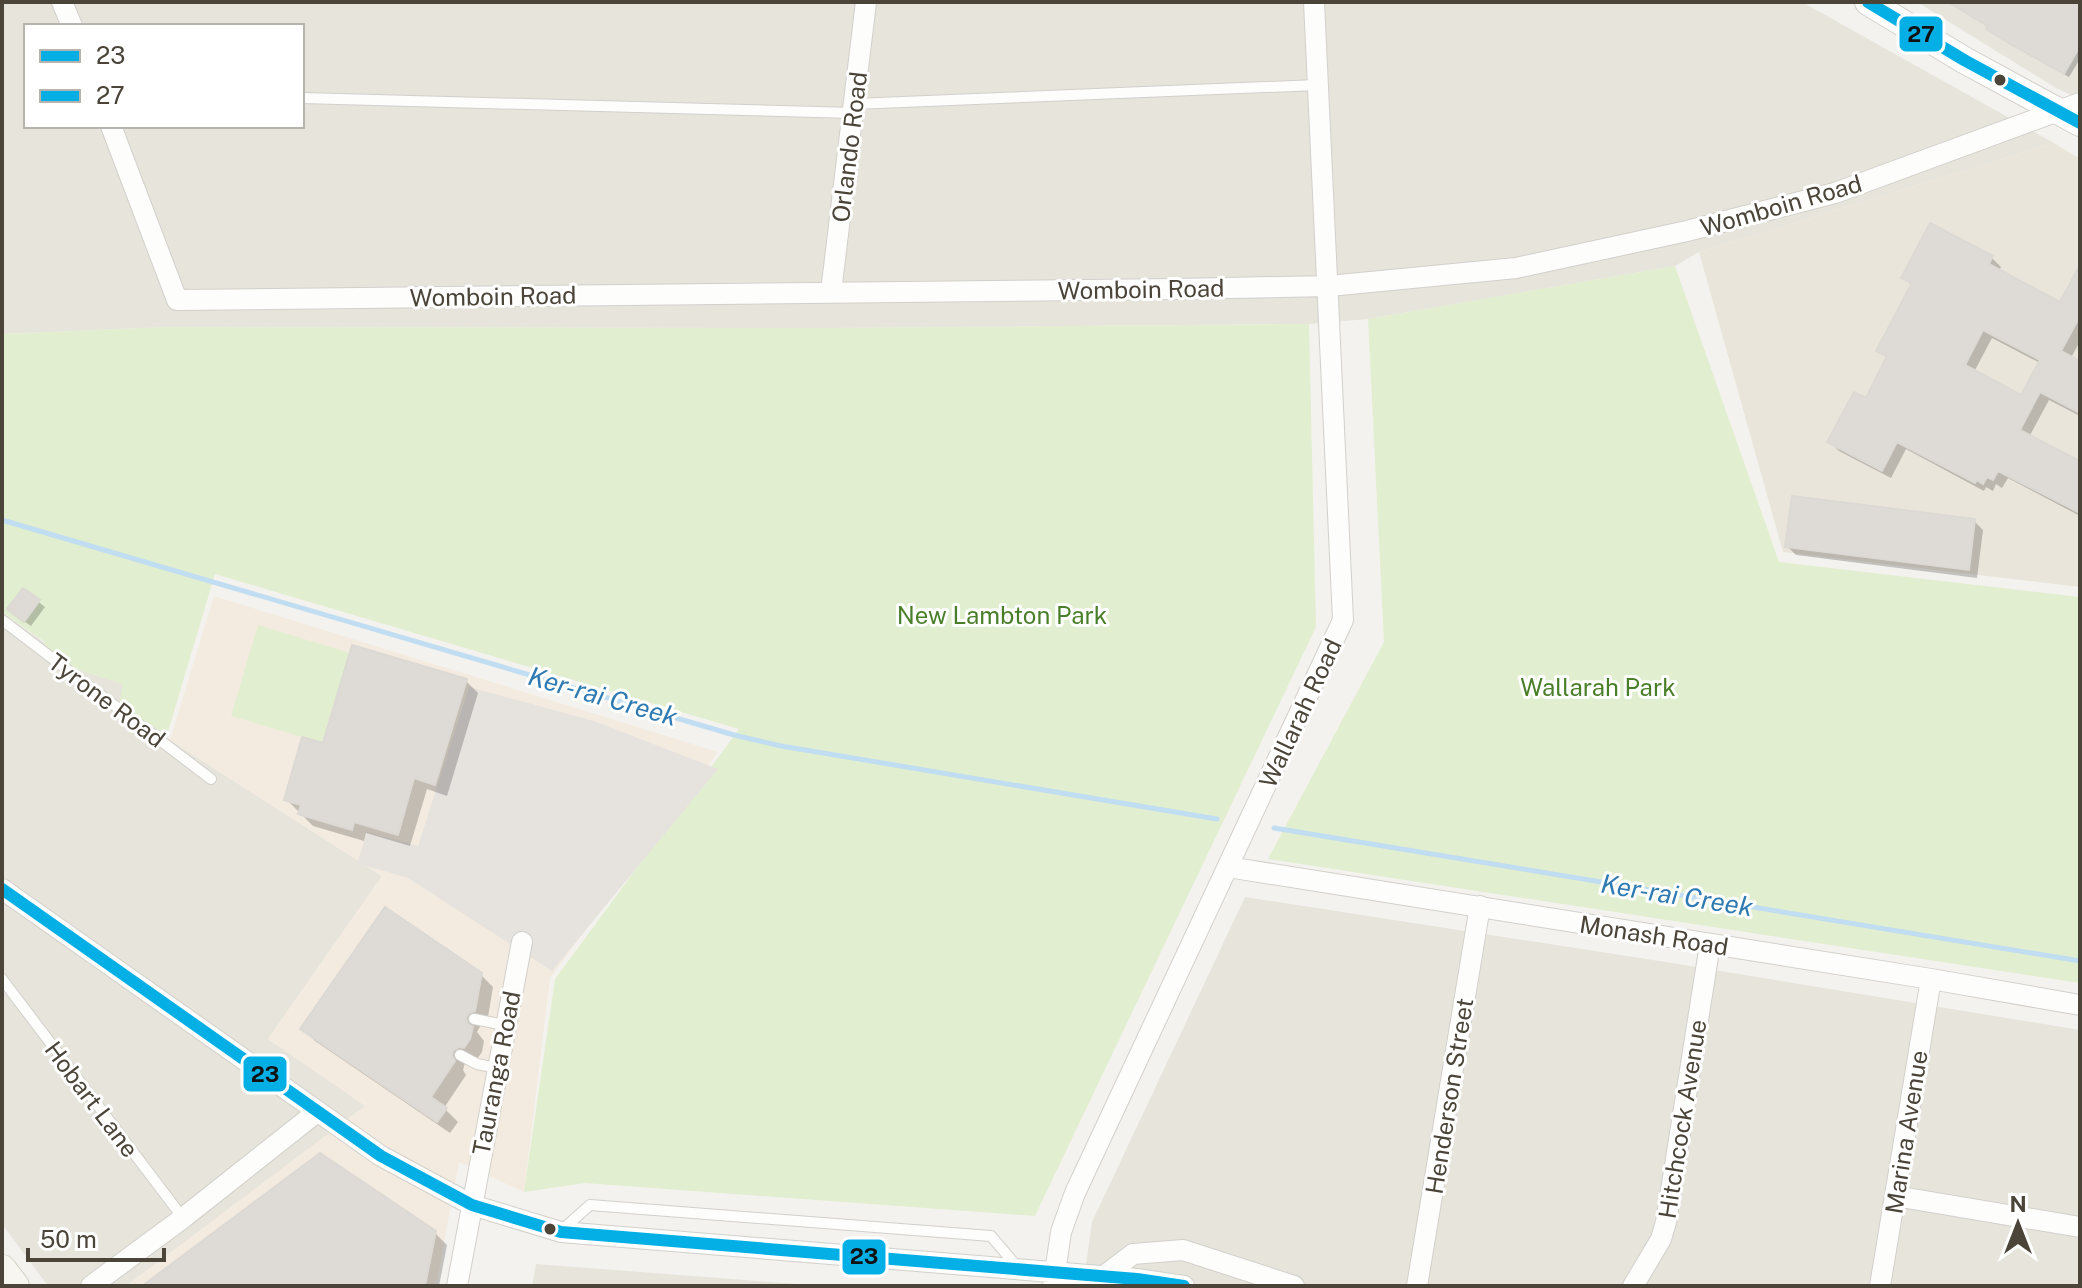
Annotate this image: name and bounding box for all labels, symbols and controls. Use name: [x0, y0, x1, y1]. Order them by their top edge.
line badge: 27: [1898, 15, 1944, 53]
text: 27: [1907, 21, 1935, 47]
legend: [24, 24, 304, 128]
text: 23: [96, 41, 125, 69]
street label: Orlando Road: [826, 70, 872, 224]
unlabelled marker: [1992, 72, 2008, 88]
text: 27: [96, 81, 125, 109]
street label: Womboin Road: [1697, 169, 1865, 241]
street label: Womboin Road: [1057, 274, 1225, 304]
street label: Womboin Road: [409, 281, 577, 311]
park label: New Lambton Park: [897, 601, 1107, 629]
street label: Wallarah Road: [1253, 634, 1347, 792]
street label: Tyrone Road: [43, 647, 171, 753]
water label: Ker-rai Creek: [525, 660, 681, 732]
park label: Wallarah Park: [1520, 673, 1676, 701]
water label: Ker-rai Creek: [1599, 868, 1755, 922]
street label: Monash Road: [1578, 909, 1730, 961]
street label: Tauranga Road: [466, 988, 526, 1158]
street label: Henderson Street: [1420, 996, 1478, 1196]
street label: Hitchcock Avenue: [1652, 1017, 1712, 1221]
street label: Hobart Lane: [39, 1036, 145, 1162]
street label: Marina Avenue: [1879, 1048, 1933, 1216]
line badge: 23: [242, 1055, 288, 1093]
text: 23: [251, 1061, 279, 1087]
north arrow: [1978, 1184, 2058, 1264]
text: N: [2009, 1191, 2027, 1217]
scale bar: [28, 1212, 164, 1262]
unlabelled marker: [542, 1221, 558, 1237]
text: 50 m: [40, 1225, 97, 1253]
line badge: 23: [841, 1238, 887, 1276]
text: 23: [850, 1243, 878, 1269]

